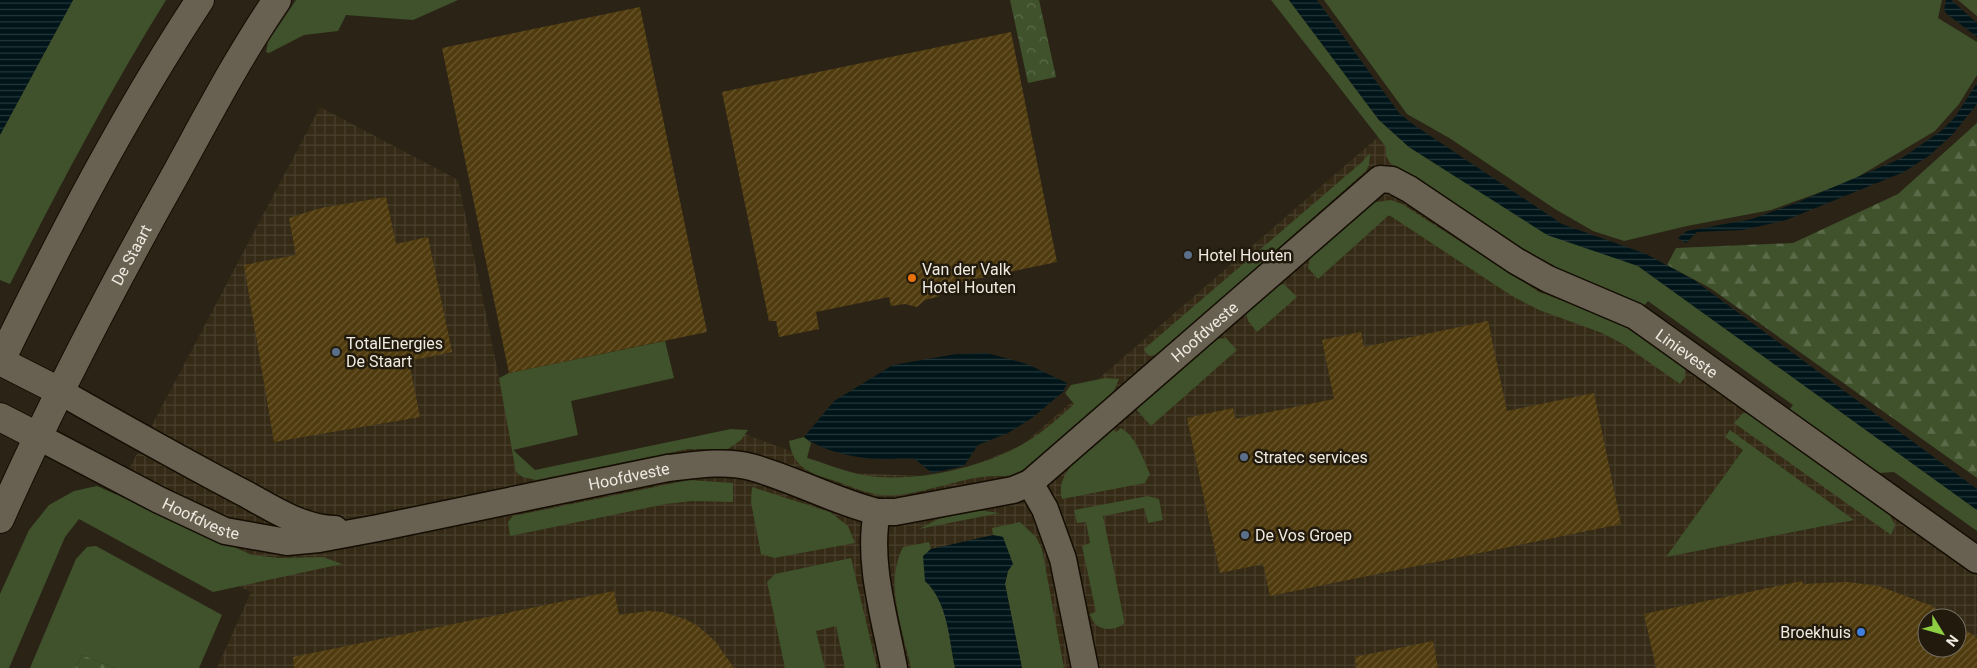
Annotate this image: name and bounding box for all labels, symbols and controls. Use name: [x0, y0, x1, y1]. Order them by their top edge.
street label: De Staart: [107, 221, 156, 289]
place label: Hotel Houten: [1198, 246, 1292, 265]
marker: Hotel Houten: [1182, 249, 1194, 261]
place label: Van der Valk Hotel Houten: [922, 260, 1016, 297]
marker: Van der Valk Hotel Houten: [906, 272, 918, 284]
street label: Hoofdveste: [1167, 298, 1242, 366]
street label: Linieveste: [1652, 325, 1721, 382]
place label: TotalEnergies De Staart: [346, 334, 443, 371]
marker: TotalEnergies De Staart: [330, 346, 342, 358]
place label: Stratec services: [1254, 448, 1368, 467]
marker: Stratec services: [1238, 451, 1250, 463]
street label: Hoofdveste: [587, 459, 671, 494]
street label: Hoofdveste: [159, 494, 241, 543]
place label: De Vos Groep: [1255, 526, 1352, 545]
marker: De Vos Groep: [1239, 529, 1251, 541]
north arrow: [1917, 608, 1967, 658]
place label: Broekhuis: [1780, 623, 1851, 642]
marker: Broekhuis: [1855, 626, 1867, 638]
text: N: [1943, 632, 1962, 650]

